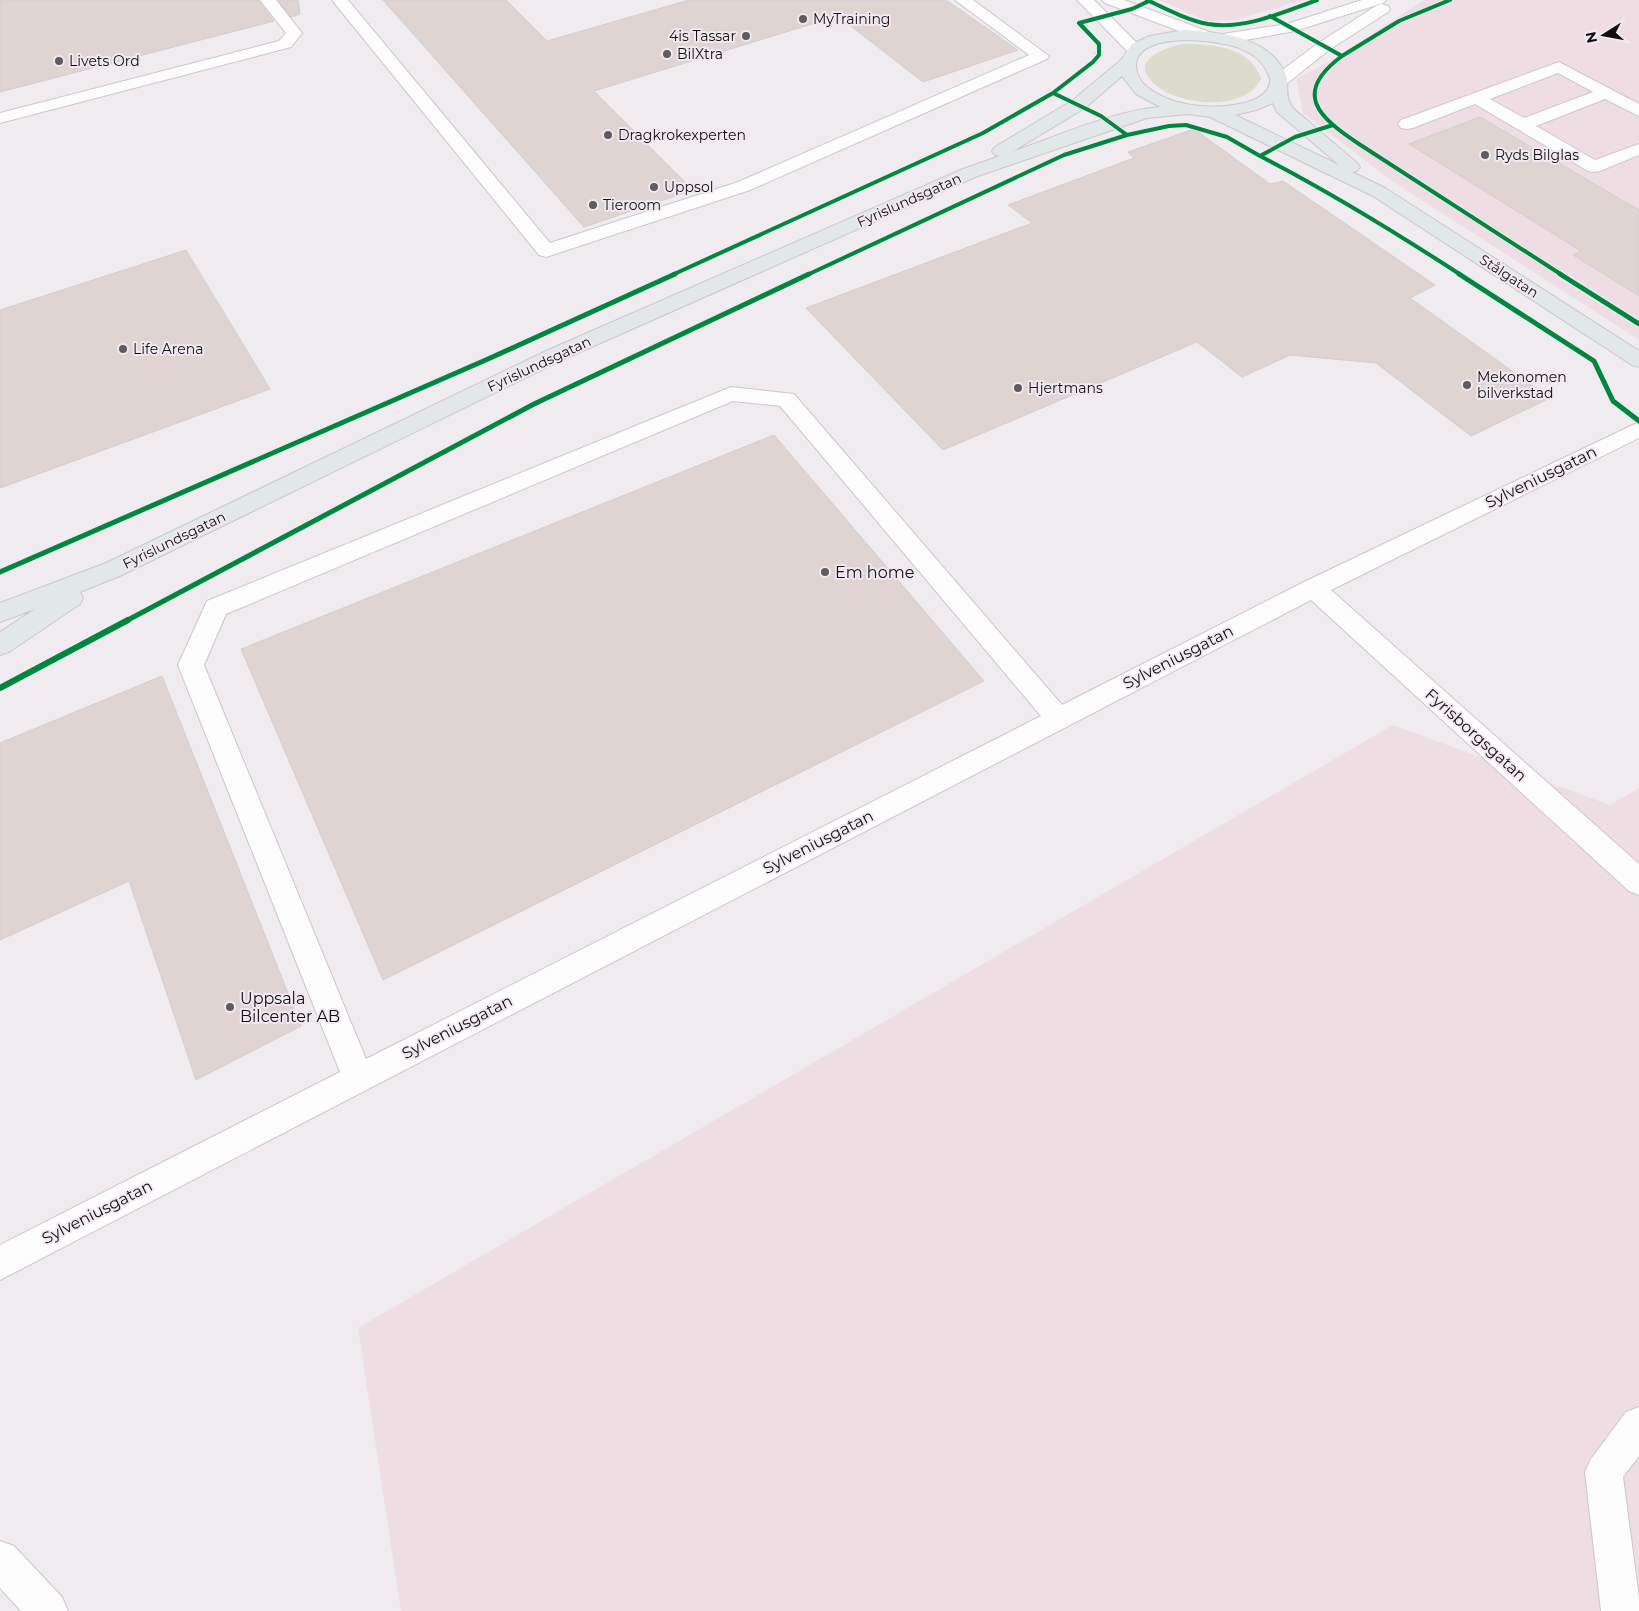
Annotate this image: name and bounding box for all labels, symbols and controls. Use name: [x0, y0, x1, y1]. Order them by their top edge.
place label: MyTraining: [813, 10, 890, 28]
north arrow: [1579, 10, 1629, 60]
marker: MyTraining: [797, 13, 809, 25]
place label: 4is Tassar: [669, 27, 736, 45]
marker: 4is Tassar: [740, 30, 752, 42]
text: N: [1581, 30, 1601, 45]
place label: BilXtra: [677, 45, 723, 63]
marker: BilXtra: [661, 48, 673, 60]
place label: Livets Ord: [69, 52, 140, 70]
marker: Livets Ord: [53, 55, 65, 67]
place label: Dragkrokexperten: [618, 126, 746, 144]
marker: Dragkrokexperten: [602, 129, 614, 141]
place label: Ryds Bilglas: [1495, 146, 1579, 164]
marker: Ryds Bilglas: [1479, 149, 1491, 161]
street label: Fyrislundsgatan: [854, 169, 964, 231]
place label: Uppsol: [664, 178, 713, 196]
marker: Uppsol: [648, 181, 660, 193]
place label: Tieroom: [603, 196, 661, 214]
marker: Tieroom: [587, 199, 599, 211]
street label: Stålgatan: [1476, 250, 1542, 302]
street label: Fyrislundsgatan: [484, 332, 594, 396]
place label: Life Arena: [133, 340, 203, 358]
marker: Life Arena: [117, 343, 129, 355]
place label: Mekonomen bilverkstad: [1477, 368, 1567, 402]
place label: Hjertmans: [1028, 379, 1103, 397]
marker: Mekonomen bilverkstad: [1461, 379, 1473, 391]
marker: Hjertmans: [1012, 382, 1024, 394]
street label: Sylveniusgatan: [1482, 442, 1600, 512]
street label: Fyrislundsgatan: [119, 507, 229, 573]
place label: Em home: [835, 563, 914, 582]
marker: Em home: [819, 566, 831, 578]
street label: Sylveniusgatan: [1120, 621, 1236, 693]
street label: Fyrisborgsgatan: [1421, 684, 1531, 786]
street label: Sylveniusgatan: [760, 806, 876, 878]
place label: Uppsala Bilcenter AB: [240, 989, 340, 1026]
street label: Sylveniusgatan: [399, 991, 515, 1063]
marker: Uppsala Bilcenter AB: [224, 1001, 236, 1013]
street label: Sylveniusgatan: [39, 1176, 155, 1248]

